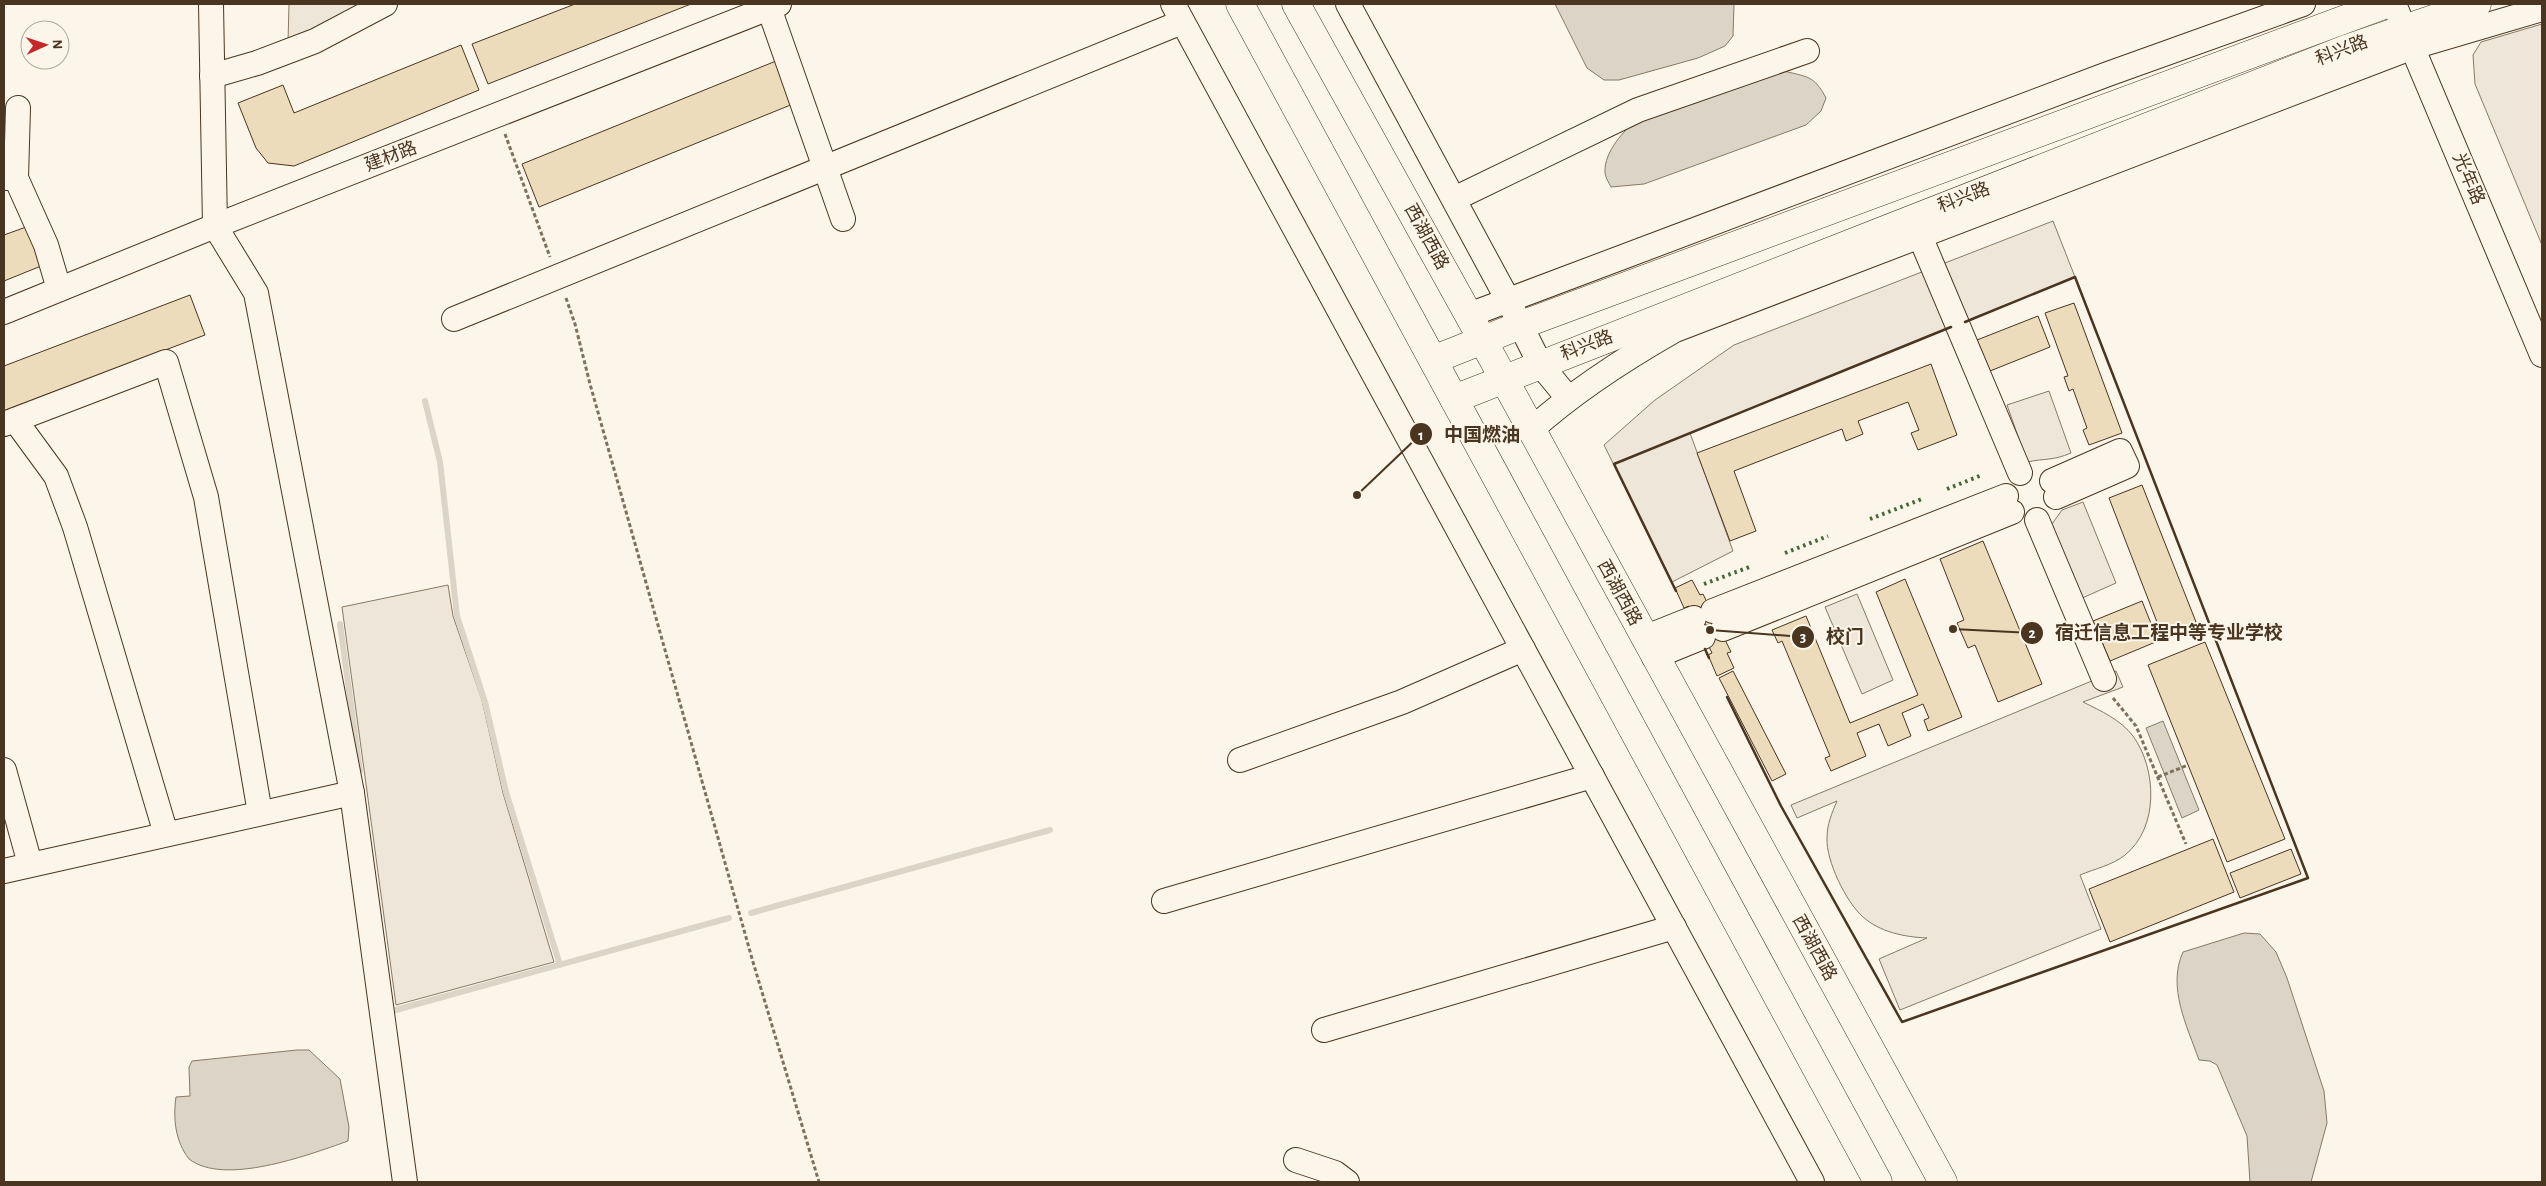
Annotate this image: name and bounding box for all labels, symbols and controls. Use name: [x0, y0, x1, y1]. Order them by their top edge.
north arrow: [20, 20, 70, 70]
street label: 科兴路: [2313, 31, 2370, 69]
text: N: [50, 39, 64, 50]
street label: 建材路: [362, 137, 419, 175]
street label: 光年路: [2449, 150, 2489, 207]
street label: 科兴路: [1935, 178, 1992, 216]
street label: 西湖西路: [1401, 200, 1453, 273]
street label: 科兴路: [1558, 326, 1615, 364]
callout: 中国燃油: [1409, 417, 1530, 451]
text: 中国燃油: [1444, 424, 1520, 445]
text: 1: [1418, 428, 1424, 443]
street label: 西湖西路: [1594, 556, 1646, 629]
callout: 宿迁信息工程中等专业学校: [2020, 616, 2293, 650]
callout: 校门: [1791, 620, 1874, 654]
text: 宿迁信息工程中等专业学校: [2055, 622, 2283, 643]
text: 校门: [1826, 626, 1864, 647]
text: 2: [2028, 626, 2036, 641]
text: 3: [1800, 630, 1806, 645]
street label: 西湖西路: [1789, 911, 1841, 984]

